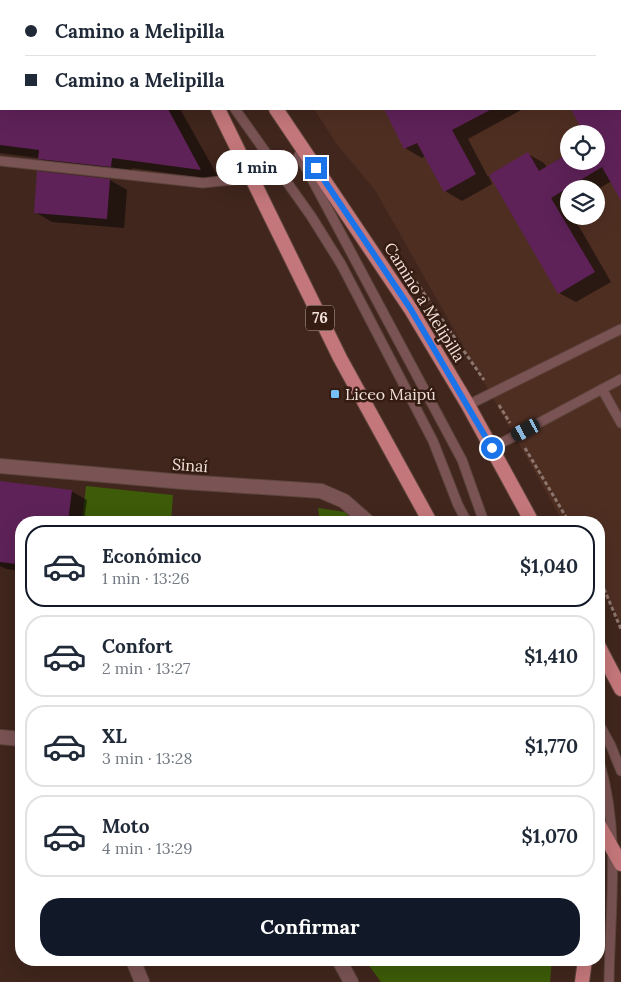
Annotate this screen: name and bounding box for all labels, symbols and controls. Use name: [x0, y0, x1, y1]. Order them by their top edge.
text: Camino a Melipilla: [55, 19, 224, 43]
text: Camino a Melipilla: [55, 68, 224, 92]
map controls: [560, 125, 605, 225]
button: locate: [560, 125, 605, 170]
callout: 1 min: [216, 150, 298, 186]
text: 1 min: [237, 157, 277, 177]
route end: [305, 157, 327, 179]
button: layers: [560, 180, 605, 225]
street label: Camino a Melipilla: [380, 239, 470, 365]
road number: 76: [306, 306, 334, 330]
place label: Liceo Maipú: [345, 384, 436, 404]
marker: Liceo Maipú: [329, 388, 341, 400]
car: [509, 416, 542, 444]
route start: [481, 437, 503, 459]
street label: Sinaí: [171, 454, 209, 476]
icon: car: [42, 544, 87, 589]
text: Económico: [102, 544, 202, 568]
text: $1,040: [520, 554, 578, 578]
text: 1 min · 13:26: [102, 568, 190, 588]
icon: car: [42, 634, 87, 679]
text: Confort: [102, 634, 173, 658]
text: $1,410: [524, 644, 578, 668]
text: 2 min · 13:27: [102, 658, 190, 678]
icon: car: [42, 724, 87, 769]
text: XL: [102, 724, 127, 748]
text: $1,770: [525, 734, 578, 758]
text: 3 min · 13:28: [102, 748, 192, 768]
icon: car: [42, 814, 87, 859]
text: Moto: [102, 814, 149, 838]
text: $1,070: [522, 824, 578, 848]
text: 4 min · 13:29: [102, 838, 192, 858]
button: Confirmar: [40, 898, 580, 956]

